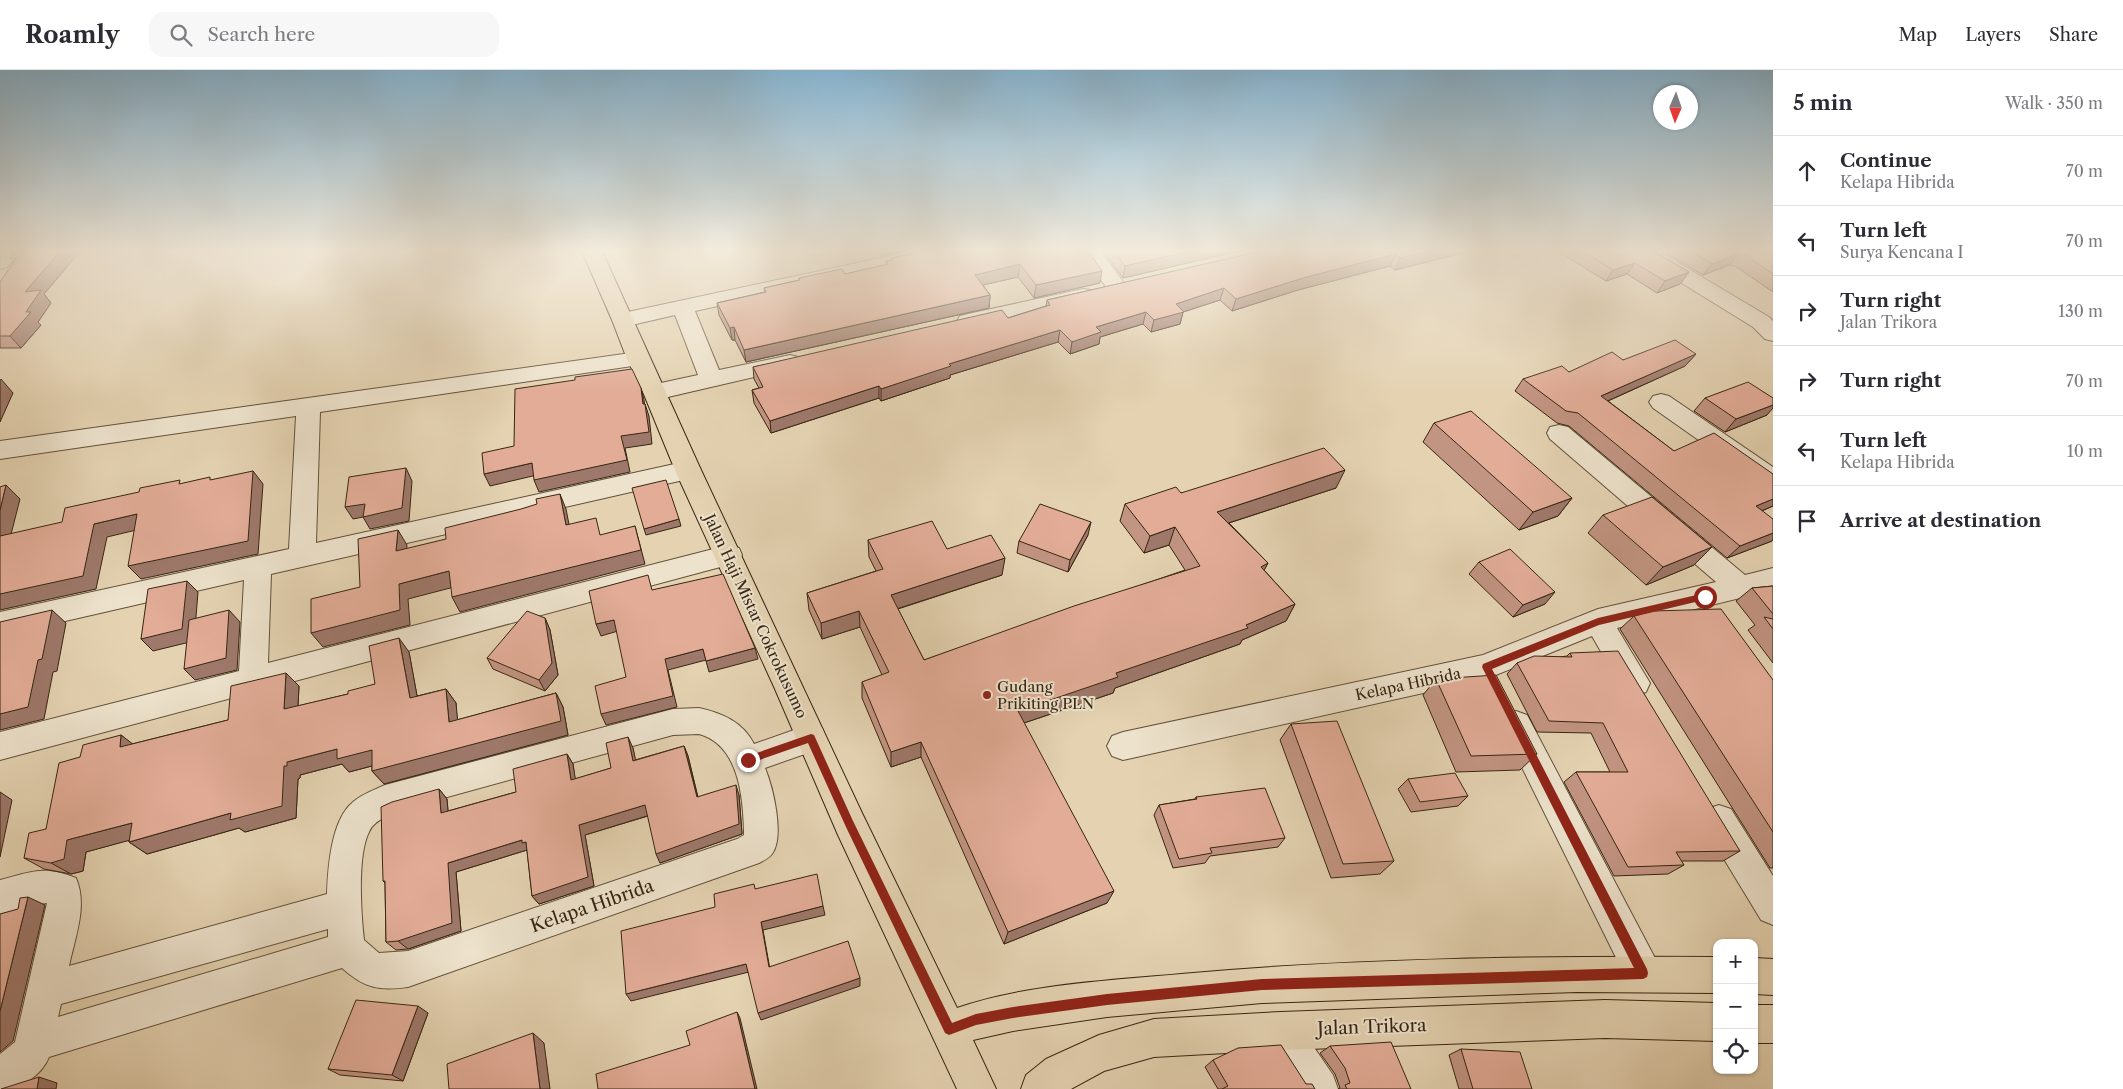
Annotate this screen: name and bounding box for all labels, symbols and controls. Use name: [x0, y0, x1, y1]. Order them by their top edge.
search box: [149, 12, 499, 57]
text: Roamly: [25, 20, 119, 49]
icon: search: [167, 21, 195, 49]
text: Search here: [207, 23, 315, 46]
text: Map: [1899, 24, 1937, 46]
text: Layers: [1965, 24, 2021, 46]
text: Share: [2049, 24, 2098, 46]
north arrow: [1653, 85, 1698, 130]
text: 5 min: [1793, 90, 1853, 115]
text: Walk · 350 m: [2005, 93, 2103, 113]
text: Continue: [1840, 149, 1932, 172]
icon: ahead: [1793, 157, 1821, 185]
text: 70 m: [2066, 161, 2103, 181]
text: Kelapa Hibrida: [1840, 172, 1955, 192]
text: Turn left: [1840, 219, 1927, 242]
icon: left: [1793, 227, 1821, 255]
text: 70 m: [2066, 231, 2103, 251]
text: Surya Kencana I: [1840, 242, 1964, 262]
text: Turn right: [1840, 289, 1941, 312]
icon: right: [1793, 297, 1821, 325]
text: 130 m: [2058, 301, 2103, 321]
text: Jalan Trikora: [1840, 312, 1937, 332]
icon: right: [1793, 367, 1821, 395]
text: Turn right: [1840, 369, 1941, 392]
text: 70 m: [2066, 371, 2103, 391]
text: Turn left: [1840, 429, 1927, 452]
icon: left: [1793, 437, 1821, 465]
text: 10 m: [2067, 441, 2103, 461]
text: Kelapa Hibrida: [1840, 452, 1955, 472]
icon: arrive: [1793, 507, 1821, 535]
street label: Jalan Haji Mistar Cokrokusumo: [699, 509, 812, 721]
text: Arrive at destination: [1840, 509, 2041, 532]
route start: [1694, 586, 1717, 609]
street label: Kelapa Hibrida: [1353, 664, 1463, 704]
place label: Gudang Prikiting PLN: [997, 677, 1094, 713]
marker: Gudang Prikiting PLN: [981, 689, 993, 701]
route end: [737, 749, 760, 772]
street label: Kelapa Hibrida: [527, 874, 657, 937]
map controls: [1713, 939, 1758, 1074]
button: +: [1713, 939, 1758, 984]
button: −: [1713, 984, 1758, 1029]
street label: Jalan Trikora: [1314, 1014, 1427, 1040]
button: locate: [1713, 1029, 1758, 1074]

